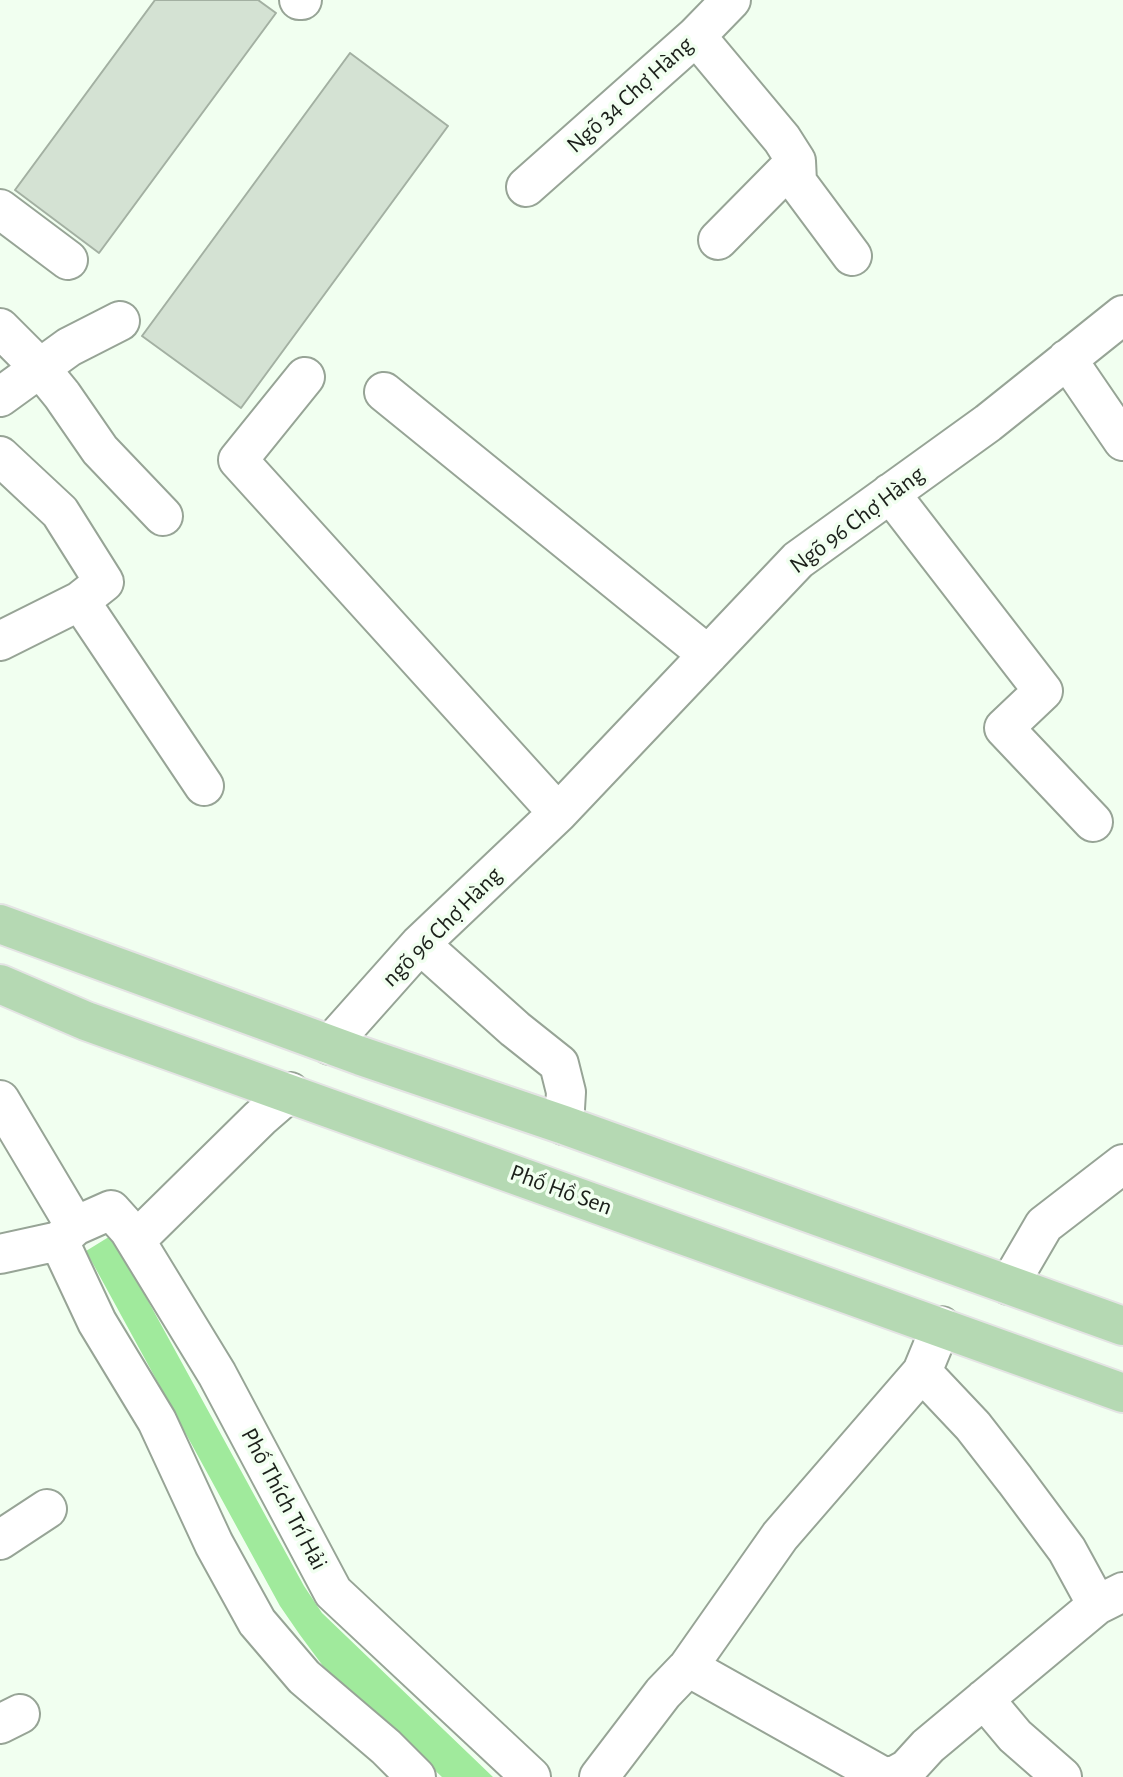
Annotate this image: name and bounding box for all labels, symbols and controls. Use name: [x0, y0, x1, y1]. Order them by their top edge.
street label: Ngõ 34 Chợ Hàng: [561, 31, 699, 159]
street label: Ngõ 96 Chợ Hàng: [784, 460, 930, 580]
street label: ngõ 96 Chợ Hàng: [376, 861, 508, 993]
street label: Phố Hồ Sen: [506, 1158, 616, 1222]
street label: Phố Thích Trí Hải: [234, 1423, 334, 1575]

